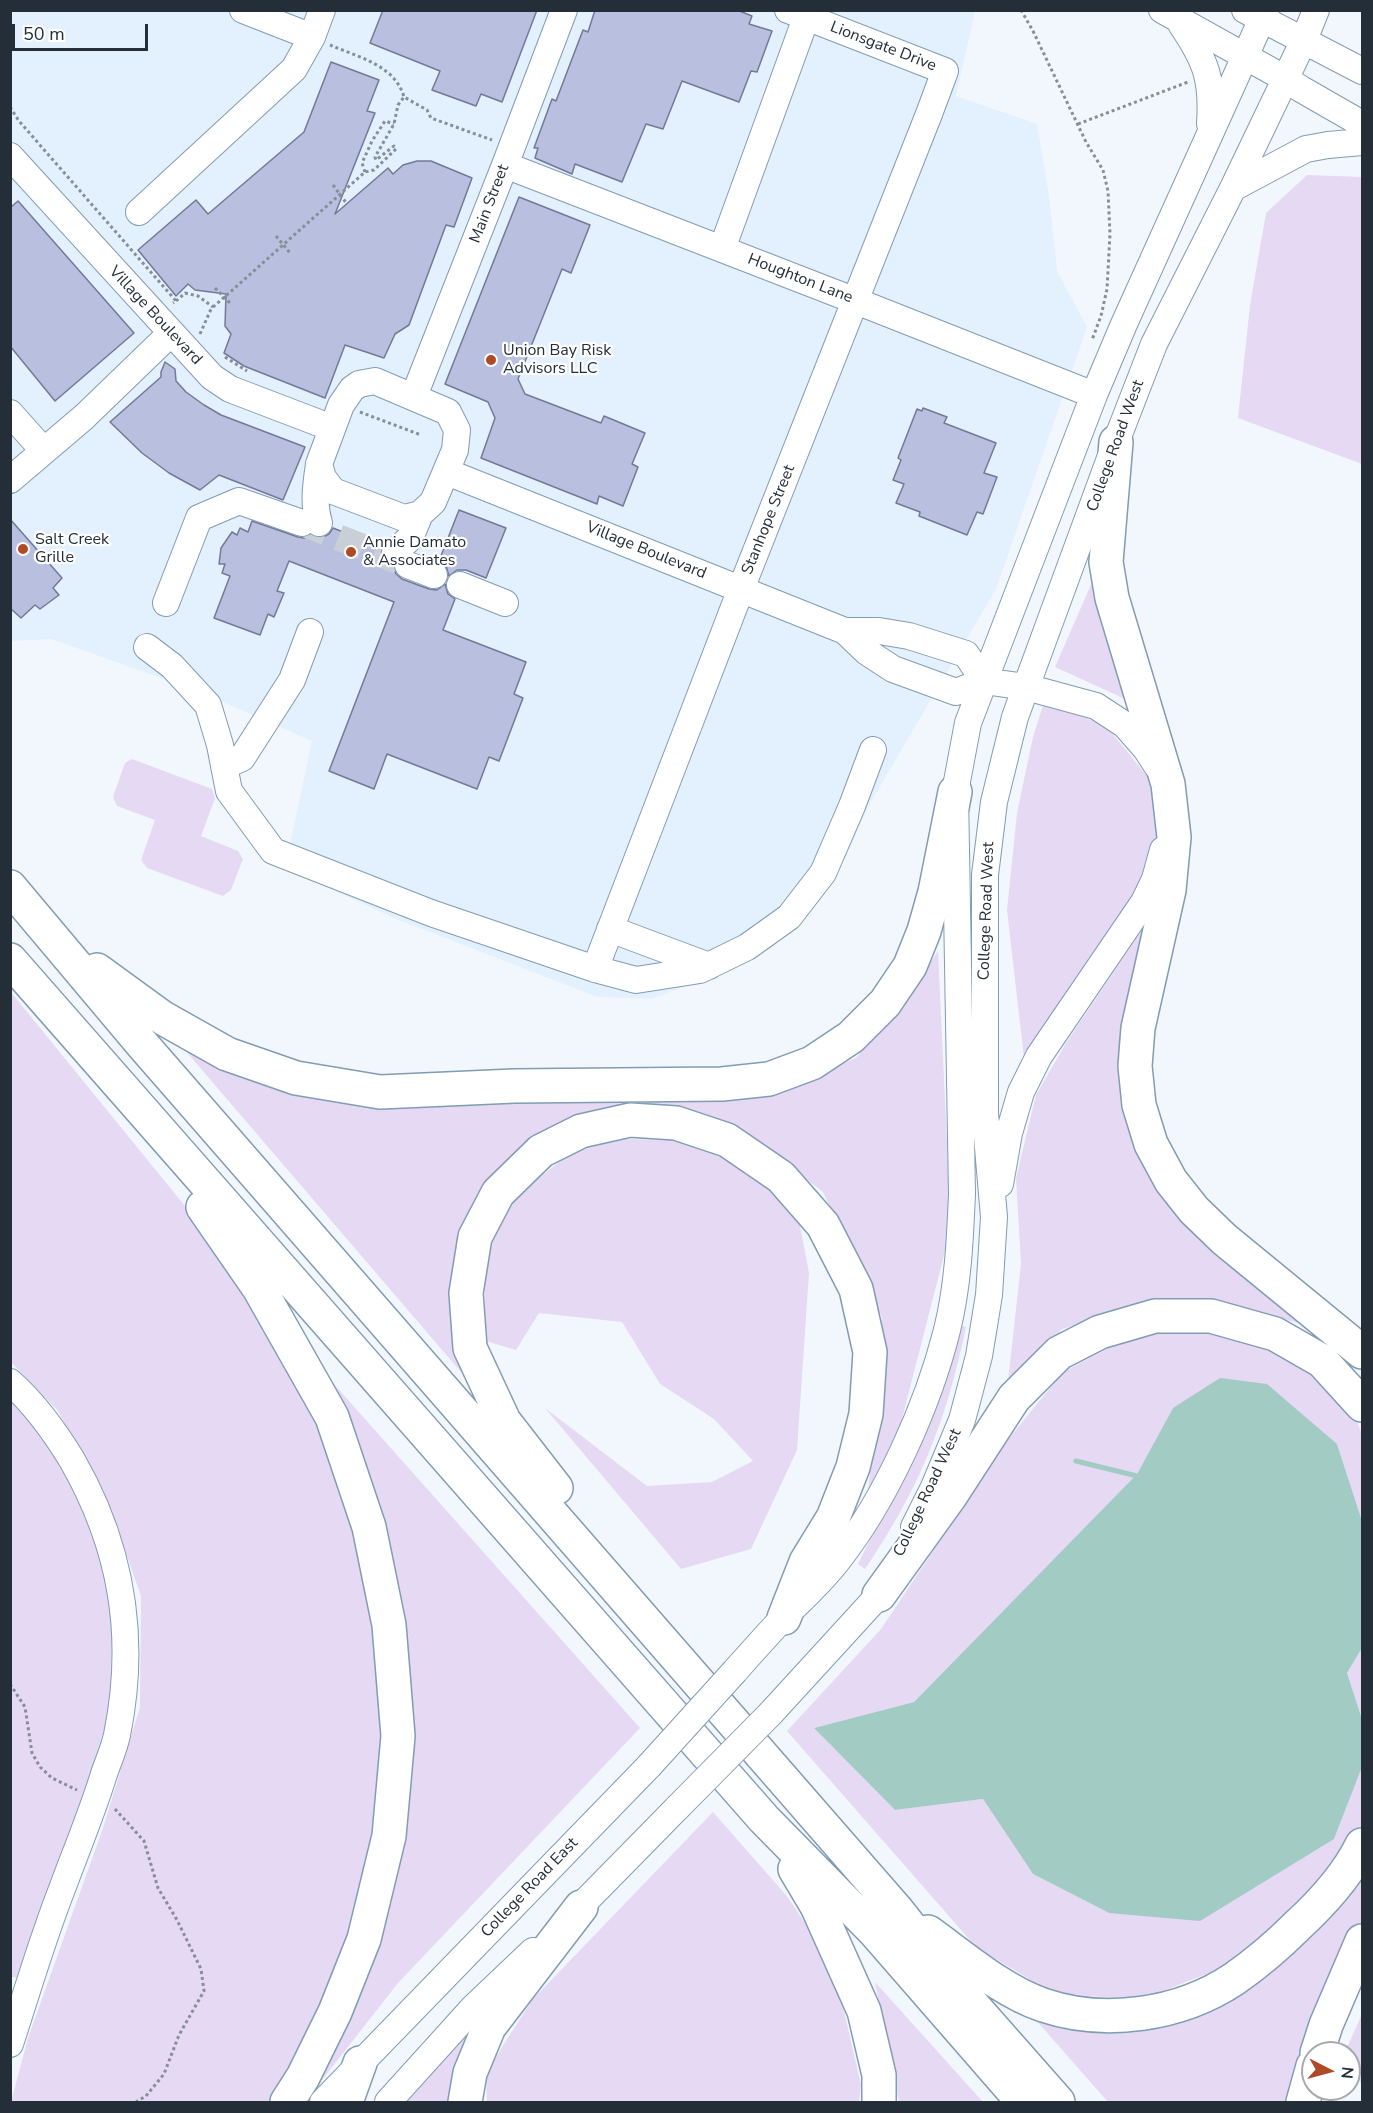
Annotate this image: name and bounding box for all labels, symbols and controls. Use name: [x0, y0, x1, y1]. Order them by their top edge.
scale bar: [15, 12, 152, 50]
street label: Lionsgate Drive: [827, 18, 939, 76]
text: 50 m: [23, 22, 65, 46]
street label: Main Street: [466, 162, 514, 246]
street label: Houghton Lane: [745, 250, 855, 308]
street label: Village Boulevard: [104, 263, 206, 369]
place label: Union Bay Risk Advisors LLC: [503, 341, 611, 379]
marker: Union Bay Risk Advisors LLC: [484, 353, 498, 367]
street label: College Road West: [1083, 378, 1149, 514]
street label: Stanhope Street: [738, 462, 800, 578]
street label: Village Boulevard: [583, 518, 709, 584]
place label: Salt Creek Grille: [35, 530, 109, 568]
place label: Annie Damato & Associates: [363, 533, 466, 571]
marker: Salt Creek Grille: [16, 542, 30, 556]
marker: Annie Damato & Associates: [344, 545, 358, 559]
street label: College Road West: [975, 841, 999, 981]
street label: College Road West: [890, 1426, 966, 1560]
street label: College Road East: [478, 1834, 582, 1942]
north arrow: [1301, 2041, 1361, 2101]
text: N: [1335, 2066, 1358, 2080]

